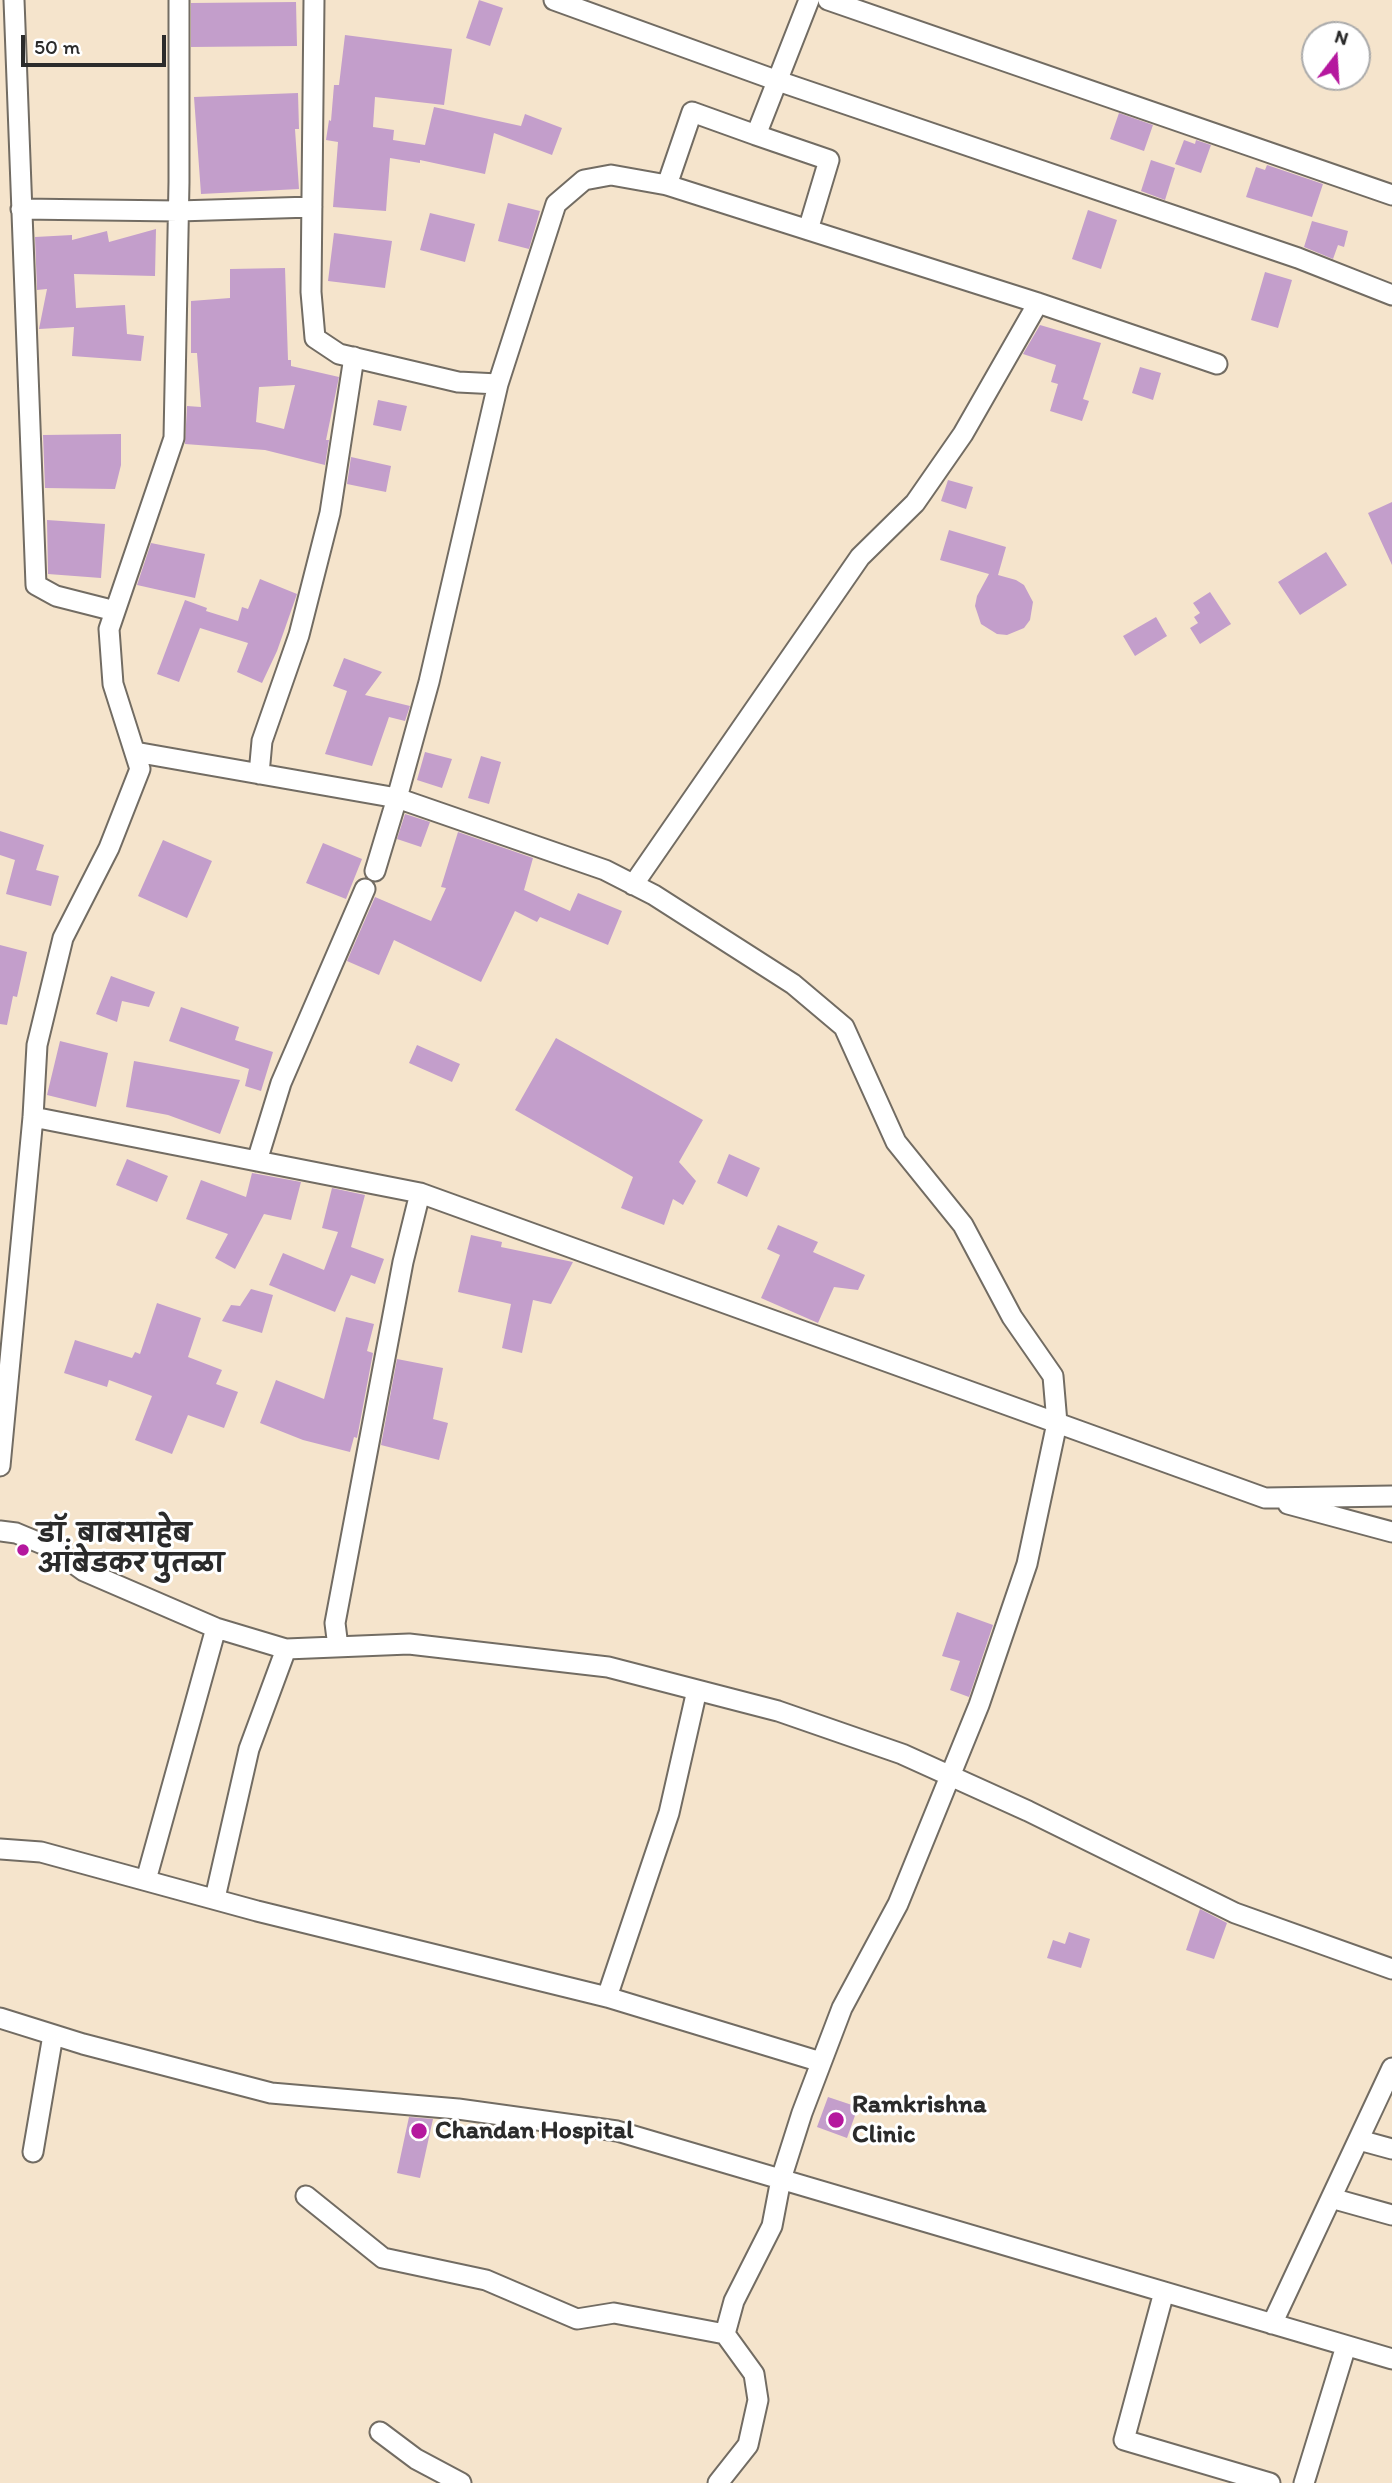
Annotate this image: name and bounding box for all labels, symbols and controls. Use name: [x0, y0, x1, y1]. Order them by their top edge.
scale bar: [24, 21, 170, 65]
north arrow: [1301, 21, 1371, 91]
text: N: [1332, 24, 1351, 50]
text: 50 m: [34, 34, 80, 59]
place label: डॉ. बाबसाहेब आंबेडकर पुतळा: [37, 1519, 224, 1580]
marker: डॉ. बाबसाहेब आंबेडकर पुतळा: [15, 1542, 31, 1558]
place label: Ramkrishna Clinic: [852, 2089, 986, 2150]
marker: Ramkrishna Clinic: [826, 2110, 846, 2130]
place label: Chandan Hospital: [435, 2115, 634, 2147]
marker: Chandan Hospital: [409, 2121, 429, 2141]

